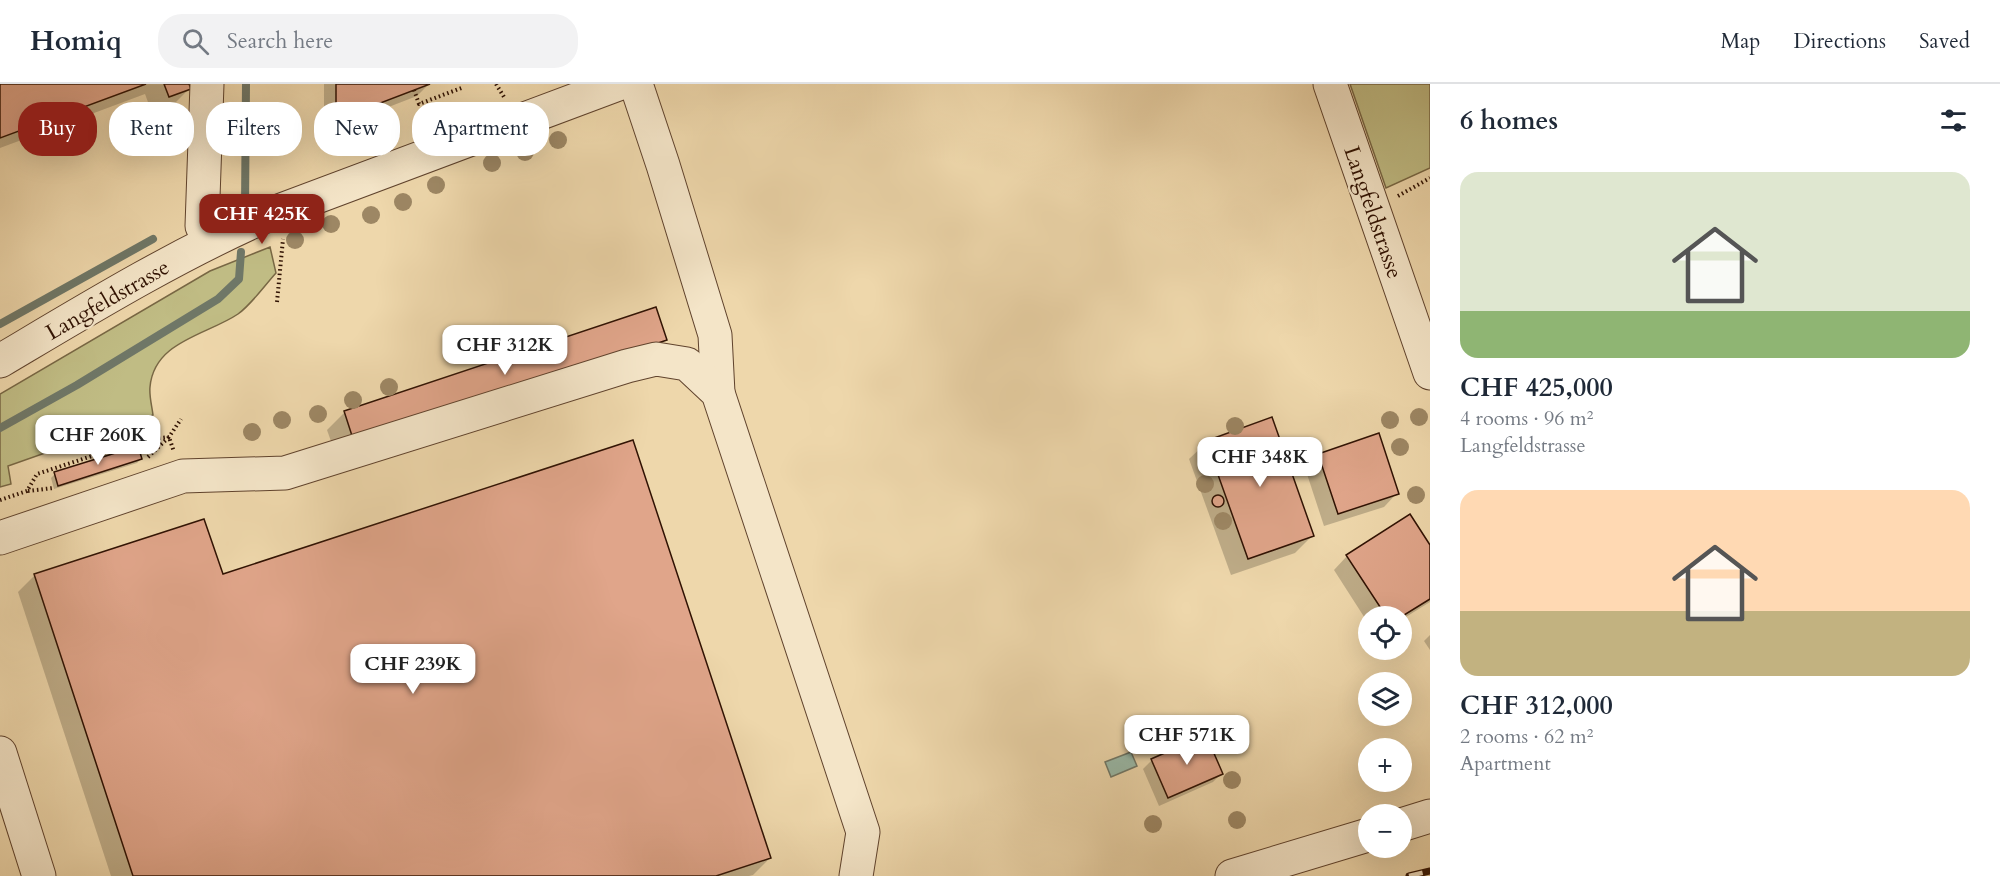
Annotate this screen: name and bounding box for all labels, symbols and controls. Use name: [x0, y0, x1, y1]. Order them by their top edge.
search box: [158, 14, 578, 68]
text: Homiq: [30, 22, 122, 60]
icon: search: [179, 25, 212, 58]
text: Search here: [227, 26, 333, 56]
text: Map: [1720, 27, 1760, 56]
text: Directions: [1793, 27, 1886, 56]
text: Saved: [1919, 27, 1970, 56]
chip: Buy: [18, 102, 97, 156]
chip: Rent: [109, 102, 194, 156]
chip: Filters: [206, 102, 302, 156]
chip: New: [314, 102, 400, 156]
chip: Apartment: [412, 102, 549, 156]
text: 6 homes: [1460, 103, 1558, 138]
icon: filters: [1937, 104, 1970, 137]
street label: Langfeldstrasse: [1336, 142, 1410, 283]
pin: CHF 425K: [200, 194, 324, 245]
text: CHF 425K: [213, 200, 311, 227]
icon: home: [1661, 211, 1769, 319]
street label: Langfeldstrasse: [40, 252, 175, 347]
pin: CHF 312K: [443, 325, 567, 376]
text: CHF 312K: [456, 331, 554, 358]
text: CHF 425,000: [1460, 370, 1613, 405]
text: 4 rooms · 96 m²: [1460, 405, 1593, 432]
pin: CHF 260K: [36, 415, 160, 466]
text: CHF 260K: [49, 421, 147, 448]
text: Langfeldstrasse: [1460, 432, 1586, 459]
pin: CHF 348K: [1198, 437, 1322, 488]
text: CHF 348K: [1211, 443, 1309, 470]
icon: home: [1661, 529, 1769, 637]
map controls: [1358, 606, 1412, 858]
button: locate: [1358, 606, 1412, 660]
pin: CHF 239K: [351, 644, 475, 695]
text: CHF 239K: [364, 650, 462, 677]
button: layers: [1358, 672, 1412, 726]
text: CHF 312,000: [1460, 688, 1613, 723]
pin: CHF 571K: [1125, 715, 1249, 766]
text: CHF 571K: [1138, 721, 1236, 748]
text: 2 rooms · 62 m²: [1460, 723, 1593, 750]
button: +: [1358, 738, 1412, 792]
text: Apartment: [1460, 750, 1551, 777]
button: −: [1358, 804, 1412, 858]

